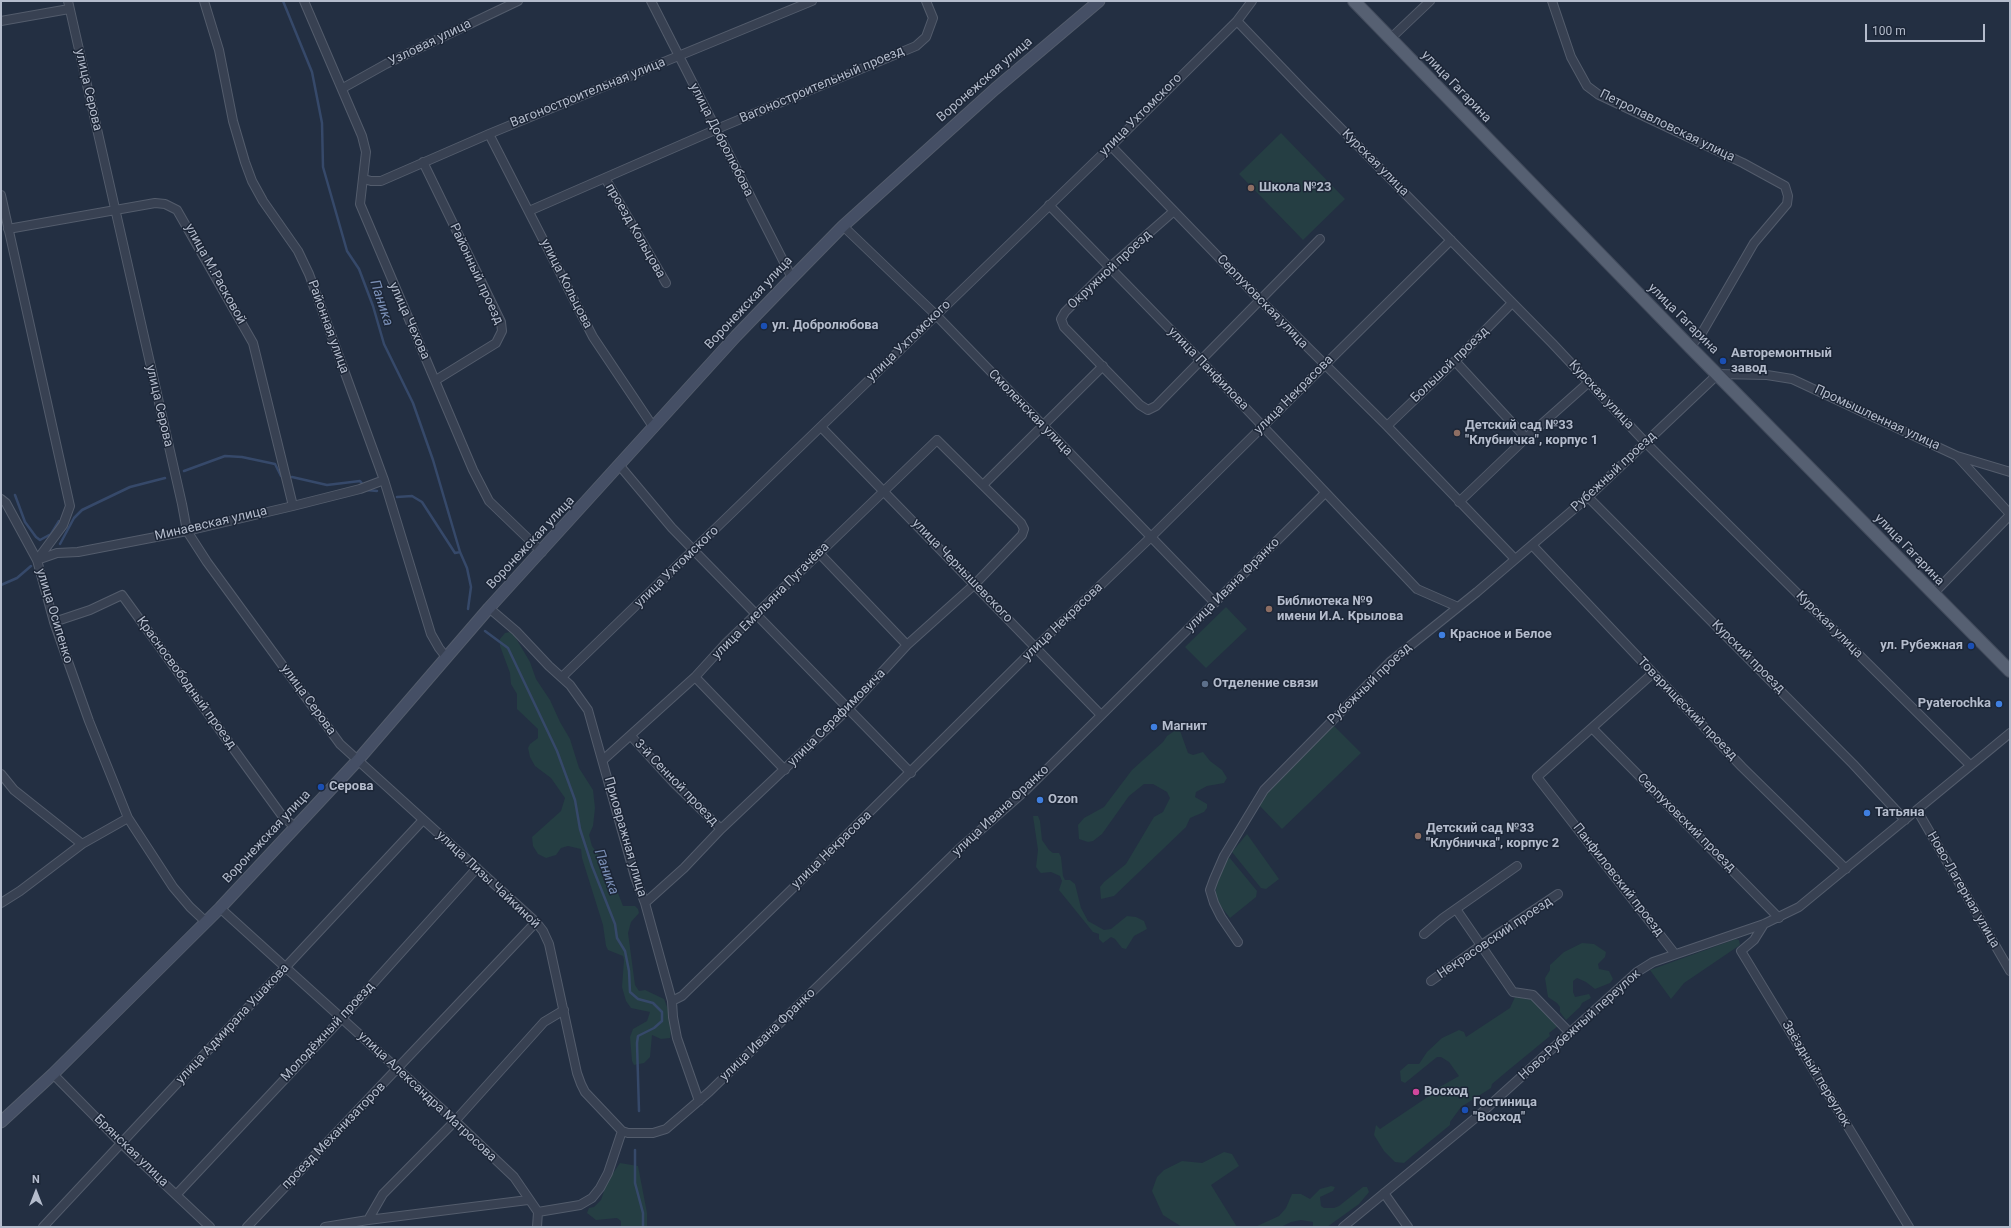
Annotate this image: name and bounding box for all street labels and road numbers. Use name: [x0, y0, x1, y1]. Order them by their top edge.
street label: Узловая улица: [386, 16, 474, 70]
street label: Воронежская улица: [934, 34, 1036, 126]
street label: Вагоностроительный проезд: [737, 43, 907, 127]
street label: улица Серова: [71, 48, 105, 132]
street label: улица Гагарина: [1418, 48, 1494, 126]
street label: Вагоностроительная улица: [508, 55, 668, 131]
street label: улица Ухтомского: [1096, 70, 1186, 160]
street label: улица Добролюбова: [686, 81, 756, 199]
street label: Петропавловская улица: [1597, 86, 1737, 166]
street label: Курская улица: [1338, 126, 1412, 200]
street label: проезд Кольцова: [602, 181, 668, 281]
street label: улица М.Расковой: [181, 221, 249, 327]
street label: Районный проезд: [446, 221, 506, 327]
street label: Окружной проезд: [1065, 227, 1155, 313]
street label: улица Кольцова: [537, 237, 595, 331]
street label: Серпуховская улица: [1213, 252, 1311, 352]
street label: Воронежская улица: [702, 253, 796, 353]
street label: Районная улица: [304, 278, 352, 376]
street label: улица Чехова: [385, 280, 433, 362]
street label: улица Гагарина: [1644, 280, 1722, 358]
street label: улица Ухтомского: [864, 297, 954, 385]
street label: улица Панфилова: [1164, 324, 1252, 414]
street label: Большой проезд: [1408, 324, 1492, 406]
street label: улица Некрасова: [1251, 352, 1337, 438]
street label: Курская улица: [1565, 357, 1637, 433]
street label: улица Серова: [142, 364, 176, 448]
street label: Смоленская улица: [985, 366, 1075, 460]
street label: Промышленная улица: [1812, 382, 1942, 454]
street label: Рубежный проезд: [1568, 429, 1660, 515]
street label: Воронежская улица: [484, 493, 578, 593]
street label: Минаевская улица: [153, 503, 269, 545]
street label: улица Гагарина: [1871, 511, 1947, 589]
street label: улица Чернышевского: [908, 516, 1016, 626]
street label: улица Ухтомского: [632, 523, 722, 611]
street label: улица Ивана Франко: [1183, 535, 1283, 635]
street label: улица Емельяна Пугачёва: [709, 539, 833, 663]
street label: улица Осипенко: [32, 567, 76, 665]
street label: улица Некрасова: [1020, 580, 1106, 664]
street label: Курская улица: [1792, 588, 1866, 662]
street label: Красносвободный проезд: [133, 614, 239, 752]
street label: Курский проезд: [1708, 617, 1788, 697]
street label: Рубежный проезд: [1325, 640, 1415, 728]
street label: Товарищеский проезд: [1634, 654, 1740, 764]
street label: улица Серова: [277, 662, 339, 738]
street label: улица Серафимовича: [785, 666, 889, 770]
street label: 3-й Сенной проезд: [631, 737, 721, 829]
street label: улица Ивана Франко: [949, 762, 1053, 860]
street label: Серпуховский проезд: [1633, 770, 1739, 876]
street label: Приовражная улица: [600, 775, 650, 899]
street label: Воронежская улица: [220, 787, 314, 887]
street label: улица Некрасова: [789, 808, 875, 892]
street label: Панфиловский проезд: [1569, 821, 1667, 939]
street label: улица Лизы Чайкиной: [433, 828, 543, 932]
street label: Ново-Лагерная улица: [1923, 829, 2003, 951]
street label: Некрасовский проезд: [1435, 894, 1555, 982]
street label: улица Адмирала Ушакова: [173, 961, 293, 1087]
street label: Ново-Рубежный переулок: [1516, 966, 1644, 1084]
street label: Молодёжный проезд: [278, 979, 378, 1085]
street label: улица Ивана Франко: [717, 985, 819, 1085]
street label: Звёздный переулок: [1778, 1018, 1854, 1130]
street label: улица Александра Матросова: [355, 1029, 499, 1165]
street label: проезд Механизаторов: [279, 1079, 389, 1193]
street label: Брянская улица: [91, 1112, 171, 1190]

